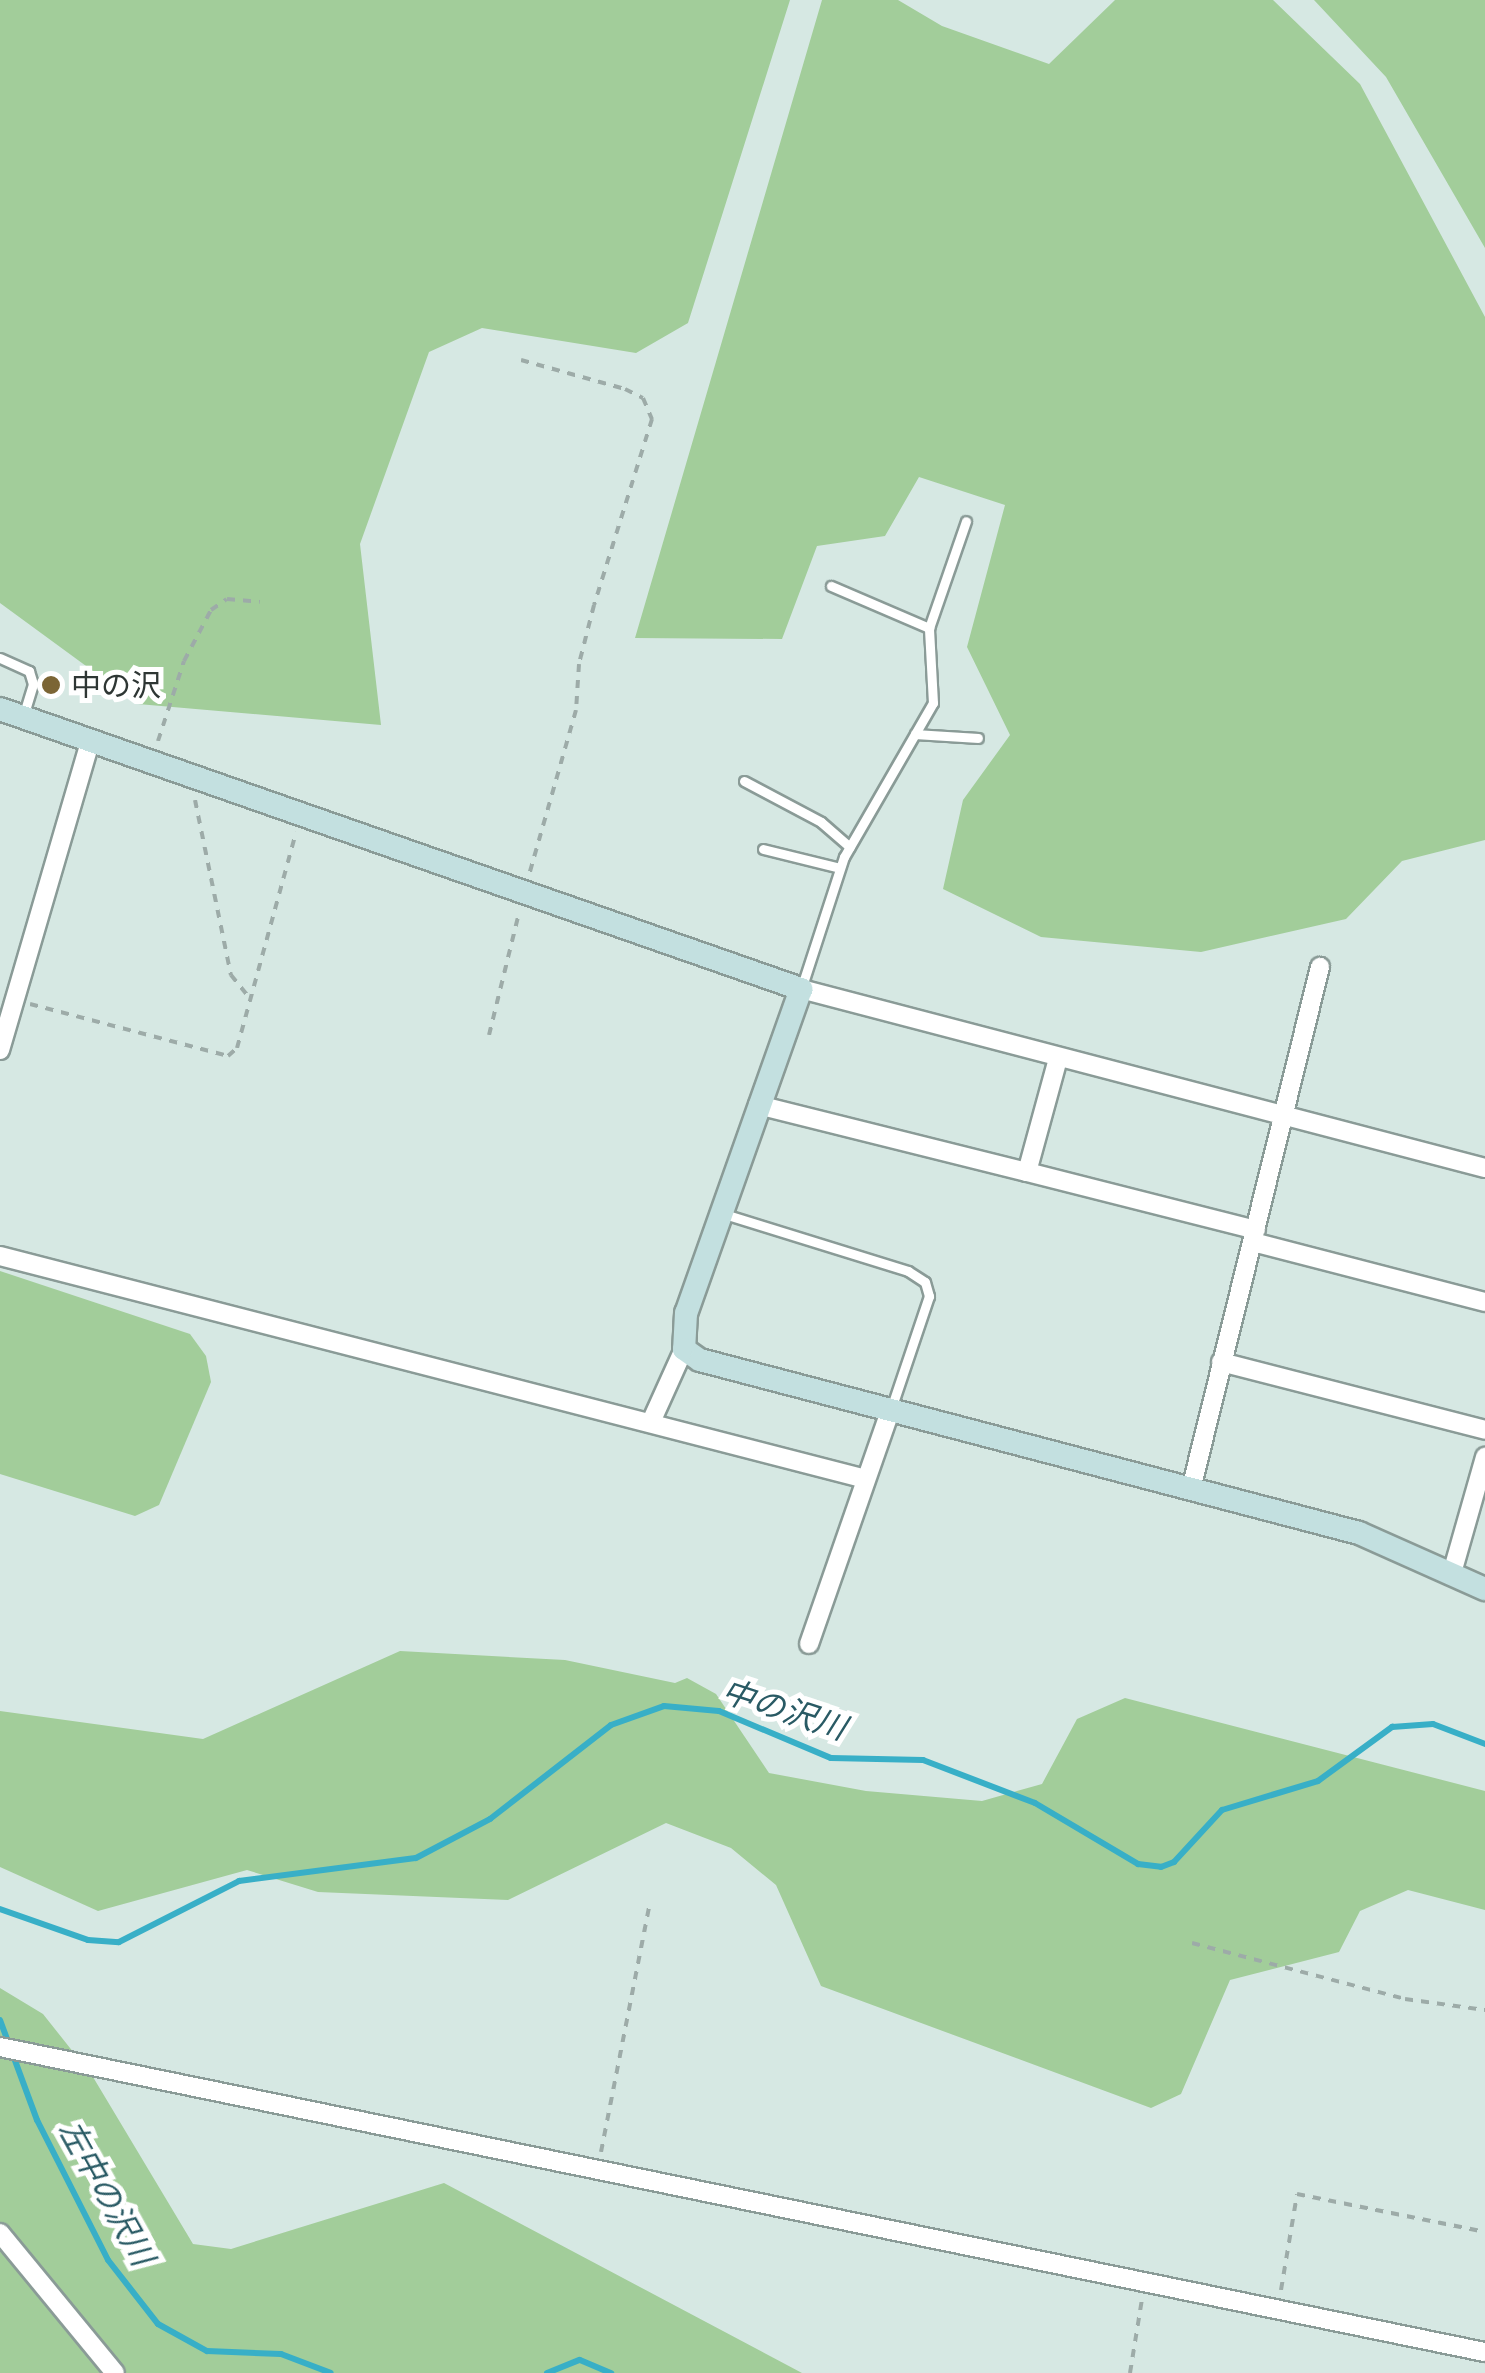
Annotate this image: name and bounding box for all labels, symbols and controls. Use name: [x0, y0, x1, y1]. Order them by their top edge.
place label: 中の沢: [71, 667, 161, 703]
marker: 中の沢: [40, 674, 62, 696]
water label: 中の沢川: [717, 1672, 851, 1748]
water label: 左中の沢川: [50, 2114, 162, 2272]

